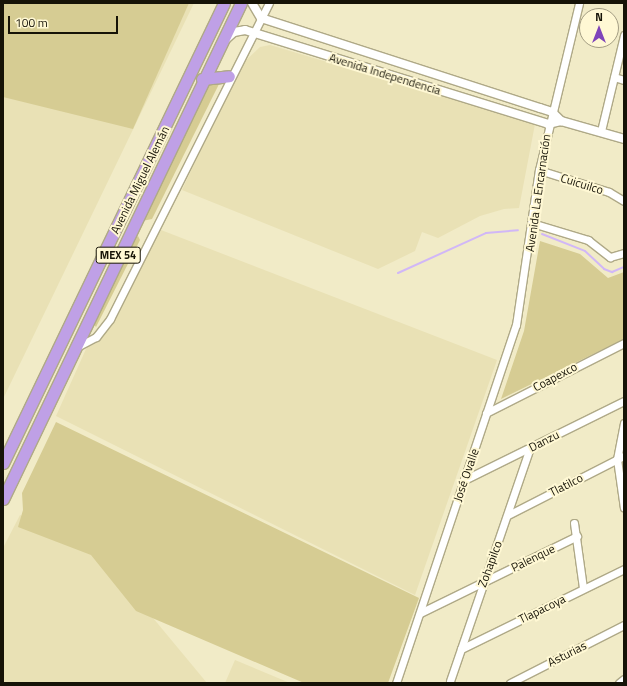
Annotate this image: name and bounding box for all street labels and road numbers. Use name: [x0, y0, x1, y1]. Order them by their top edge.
street label: Avenida Independencia: [327, 50, 443, 98]
street label: Avenida Miguel Alemán: [108, 124, 172, 236]
street label: Avenida La Encarnación: [523, 133, 553, 253]
street label: Cuicuilco: [559, 171, 605, 197]
road number: MEX 54: [95, 246, 141, 264]
street label: Coapexco: [530, 359, 580, 395]
street label: Danzu: [526, 427, 562, 455]
street label: José Ovalle: [450, 447, 482, 503]
street label: Tlatilco: [547, 470, 585, 500]
street label: Zohapilco: [475, 539, 505, 589]
street label: Palenque: [509, 541, 557, 575]
street label: Tlapacoya: [516, 591, 568, 627]
street label: Asturias: [545, 638, 589, 670]

